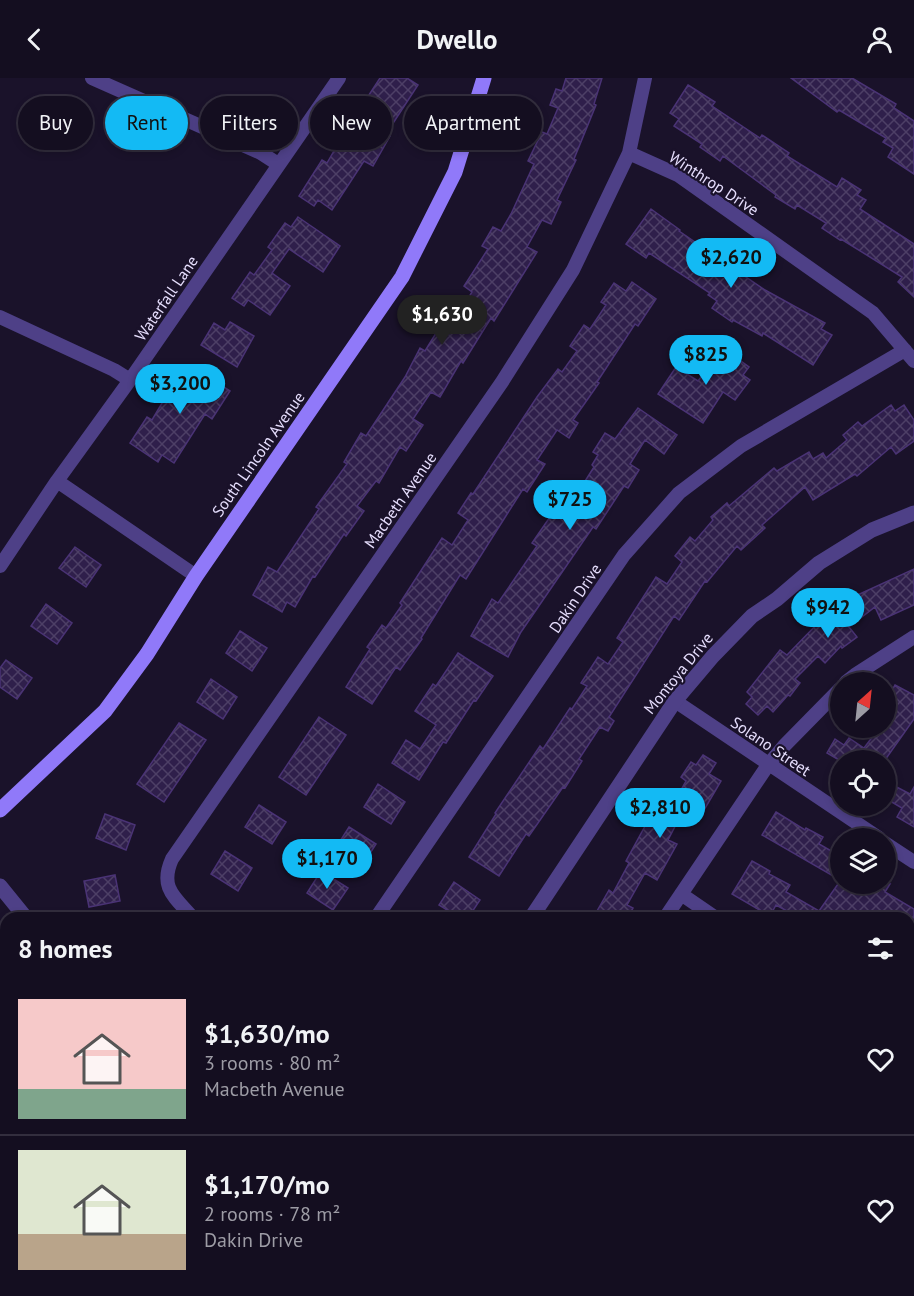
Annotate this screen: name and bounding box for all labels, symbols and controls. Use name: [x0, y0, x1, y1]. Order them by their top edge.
text: Dwello: [417, 22, 497, 56]
icon: back: [18, 23, 51, 56]
icon: person: [863, 23, 896, 56]
chip: Buy: [18, 96, 93, 150]
chip: Rent: [105, 96, 188, 150]
chip: Filters: [200, 96, 298, 150]
chip: New: [310, 96, 392, 150]
chip: Apartment: [404, 96, 542, 150]
street label: Winthrop Drive: [665, 146, 763, 220]
pin: $2,620: [682, 238, 780, 289]
text: $2,620: [700, 244, 762, 270]
street label: Waterfall Lane: [130, 251, 202, 345]
pin: $1,630: [393, 295, 491, 346]
text: $1,630: [411, 301, 473, 327]
pin: $825: [670, 335, 742, 386]
text: $825: [683, 341, 729, 367]
pin: $3,200: [131, 364, 229, 415]
text: $3,200: [149, 370, 211, 396]
street label: South Lincoln Avenue: [207, 388, 309, 520]
street label: Macbeth Avenue: [360, 448, 440, 552]
pin: $725: [534, 480, 606, 531]
text: $725: [547, 486, 593, 512]
street label: Dakin Drive: [545, 560, 605, 636]
pin: $942: [792, 588, 864, 639]
text: $942: [805, 594, 851, 620]
street label: Montoya Drive: [639, 628, 717, 718]
north arrow: [830, 672, 896, 738]
map controls: [830, 672, 896, 894]
street label: Solano Street: [727, 712, 815, 780]
button: locate: [830, 750, 896, 816]
pin: $2,810: [611, 788, 709, 839]
text: $2,810: [629, 794, 691, 820]
button: layers: [830, 828, 896, 894]
pin: $1,170: [278, 839, 376, 890]
text: $1,170: [296, 845, 358, 871]
text: 8 homes: [18, 932, 113, 965]
icon: filters: [864, 932, 897, 965]
text: $1,630/mo: [204, 1017, 330, 1050]
icon: home: [66, 1023, 138, 1095]
icon: heart: [864, 1043, 897, 1076]
text: 3 rooms · 80 m²: [204, 1050, 340, 1076]
text: Macbeth Avenue: [204, 1076, 345, 1102]
text: $1,170/mo: [204, 1168, 330, 1201]
icon: home: [66, 1174, 138, 1246]
icon: heart: [864, 1194, 897, 1227]
text: 2 rooms · 78 m²: [204, 1201, 340, 1227]
text: Dakin Drive: [204, 1227, 303, 1253]

